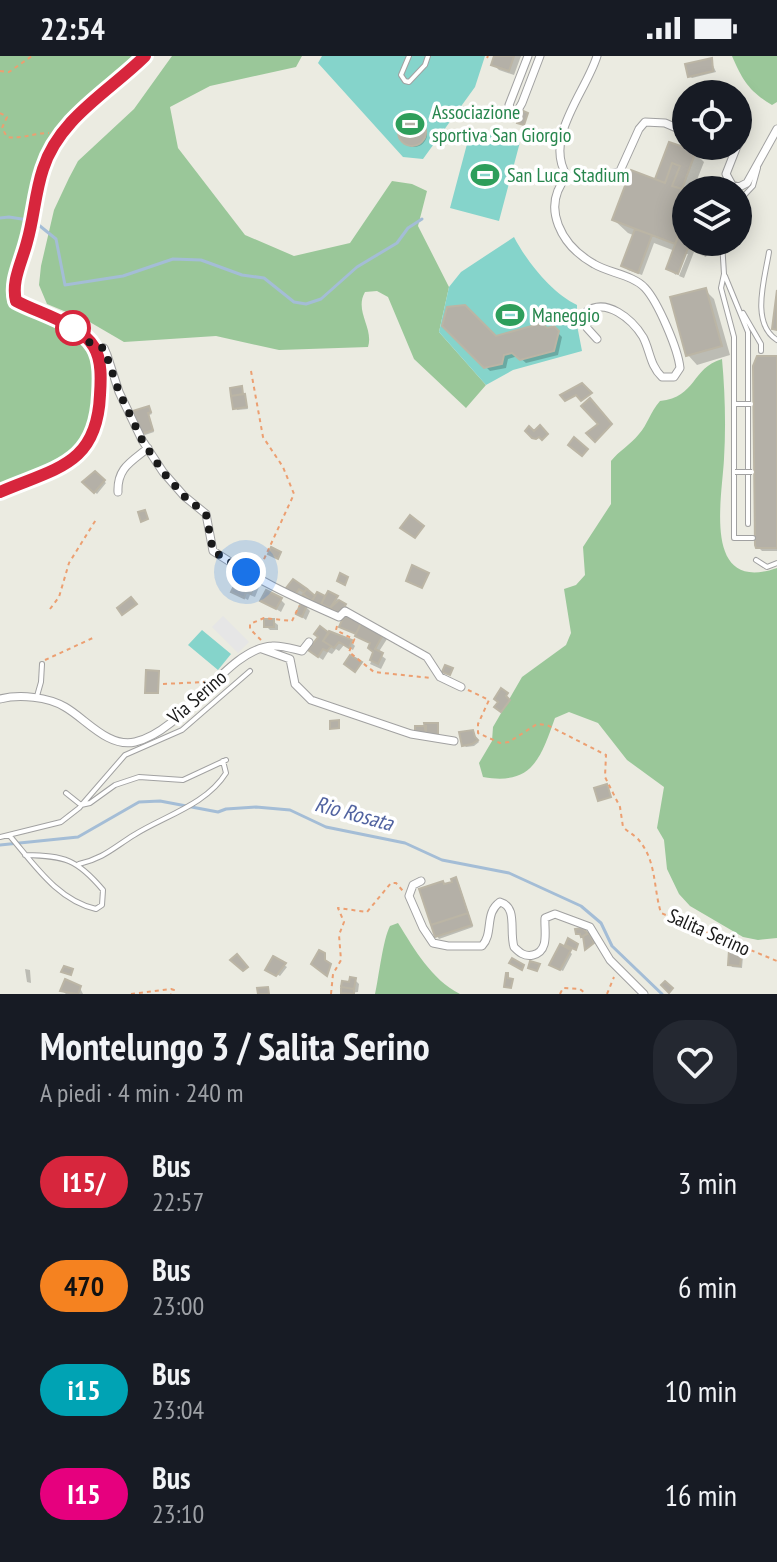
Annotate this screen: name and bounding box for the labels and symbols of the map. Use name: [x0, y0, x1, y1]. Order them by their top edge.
place label: Associazione sportiva San Giorgio: [432, 99, 571, 148]
sports icon: Associazione sportiva San Giorgio: [395, 109, 425, 139]
sports icon: San Luca Stadium: [470, 160, 500, 190]
place label: San Luca Stadium: [507, 162, 629, 188]
sports icon: Maneggio: [495, 300, 525, 330]
place label: Maneggio: [532, 302, 600, 328]
unlabelled marker: [56, 311, 90, 345]
your location: [226, 552, 266, 592]
street label: Via Serino: [161, 664, 232, 730]
water label: Rio Rosata: [312, 789, 397, 837]
street label: Salita Serino: [664, 902, 754, 962]

